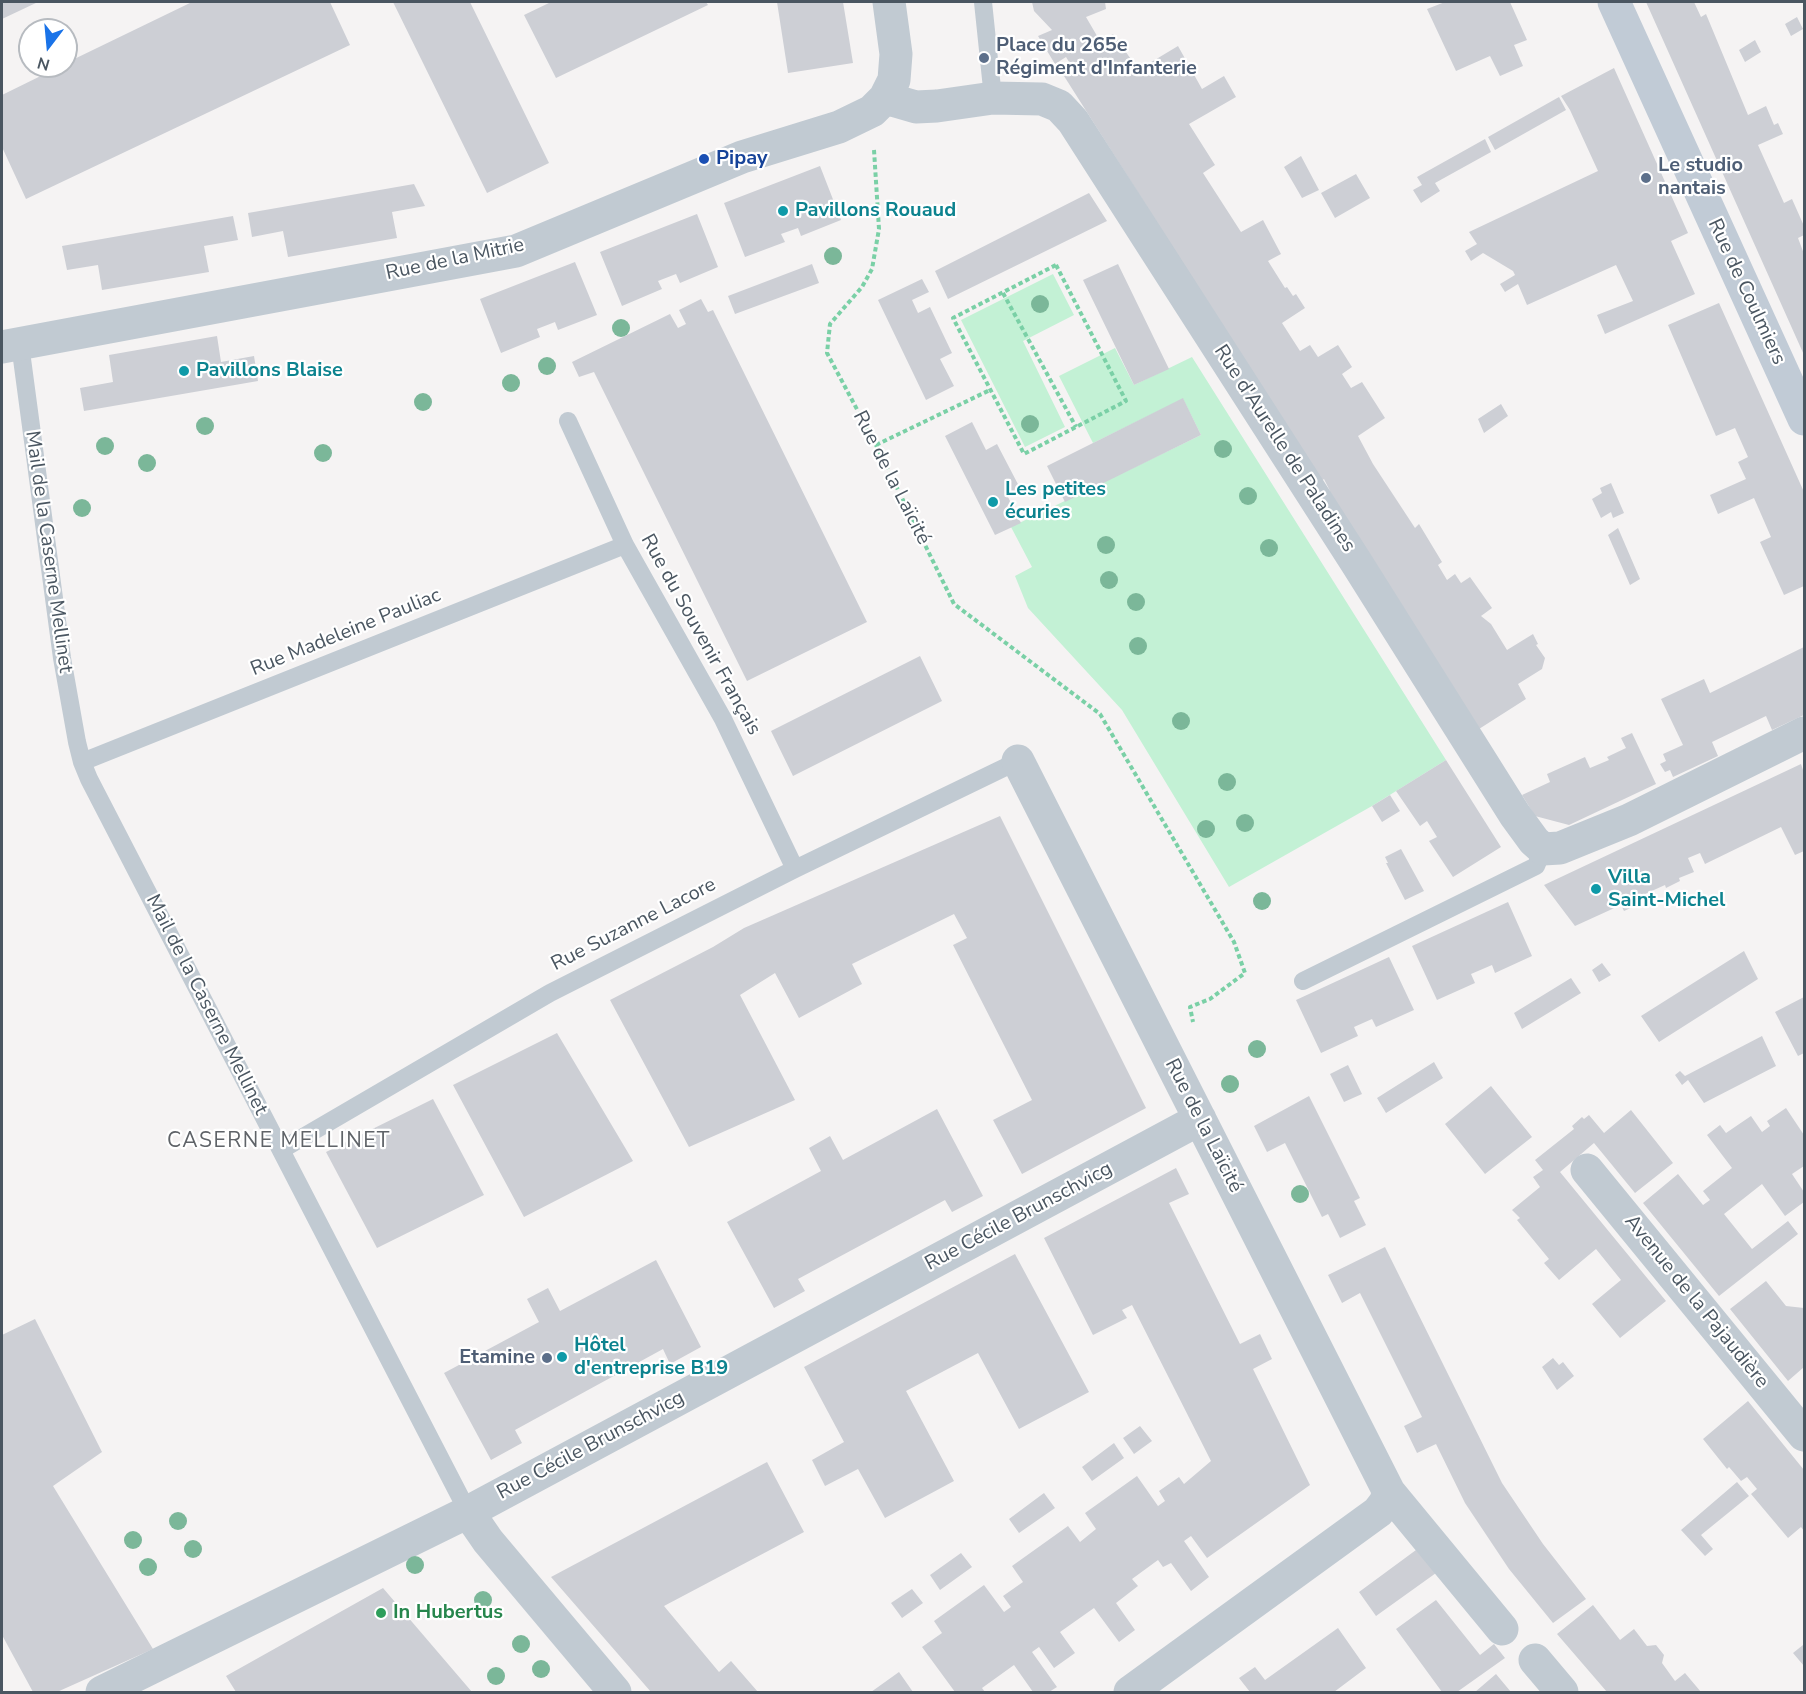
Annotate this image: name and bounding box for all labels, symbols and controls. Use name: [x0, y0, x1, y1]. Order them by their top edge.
north arrow: [18, 18, 78, 78]
place label: Place du 265e Régiment d'Infanterie: [996, 34, 1197, 81]
text: N: [35, 51, 52, 76]
marker: Place du 265e Régiment d'Infanterie: [977, 51, 991, 65]
place label: Pipay: [716, 147, 767, 171]
marker: Pipay: [697, 152, 711, 166]
place label: Le studio nantais: [1658, 154, 1743, 201]
marker: Le studio nantais: [1639, 171, 1653, 185]
place label: Pavillons Rouaud: [795, 199, 956, 223]
marker: Pavillons Rouaud: [776, 204, 790, 218]
street label: Rue de Coulmiers: [1702, 215, 1790, 369]
street label: Rue de la Mitrie: [384, 234, 526, 286]
street label: Rue d'Aurelle de Paladines: [1208, 341, 1360, 557]
place label: Pavillons Blaise: [196, 359, 343, 383]
marker: Pavillons Blaise: [177, 364, 191, 378]
street label: Rue de la Laïcité: [847, 407, 935, 549]
street label: Mail de la Caserne Mellinet: [19, 430, 77, 674]
place label: Les petites écuries: [1005, 478, 1106, 525]
marker: Les petites écuries: [986, 495, 1000, 509]
street label: Rue du Souvenir Français: [635, 530, 765, 740]
street label: Rue Madeleine Pauliac: [247, 584, 445, 682]
place label: Villa Saint-Michel: [1608, 866, 1725, 913]
street label: Rue Suzanne Lacore: [548, 873, 720, 977]
marker: Villa Saint-Michel: [1589, 882, 1603, 896]
street label: Mail de la Caserne Mellinet: [140, 891, 272, 1119]
street label: Rue de la Laïcité: [1159, 1055, 1247, 1197]
district label: CASERNE MELLINET: [167, 1129, 391, 1155]
street label: Rue Cécile Brunschvicg: [921, 1157, 1117, 1277]
street label: Avenue de la Pajaudière: [1619, 1210, 1773, 1394]
place label: Hôtel d'entreprise B19: [574, 1334, 728, 1381]
place label: Etamine: [459, 1346, 535, 1370]
marker: Hôtel d'entreprise B19: [555, 1350, 569, 1364]
marker: Etamine: [540, 1351, 554, 1365]
street label: Rue Cécile Brunschvicg: [493, 1386, 689, 1506]
place label: In Hubertus: [393, 1601, 503, 1625]
marker: In Hubertus: [374, 1606, 388, 1620]

